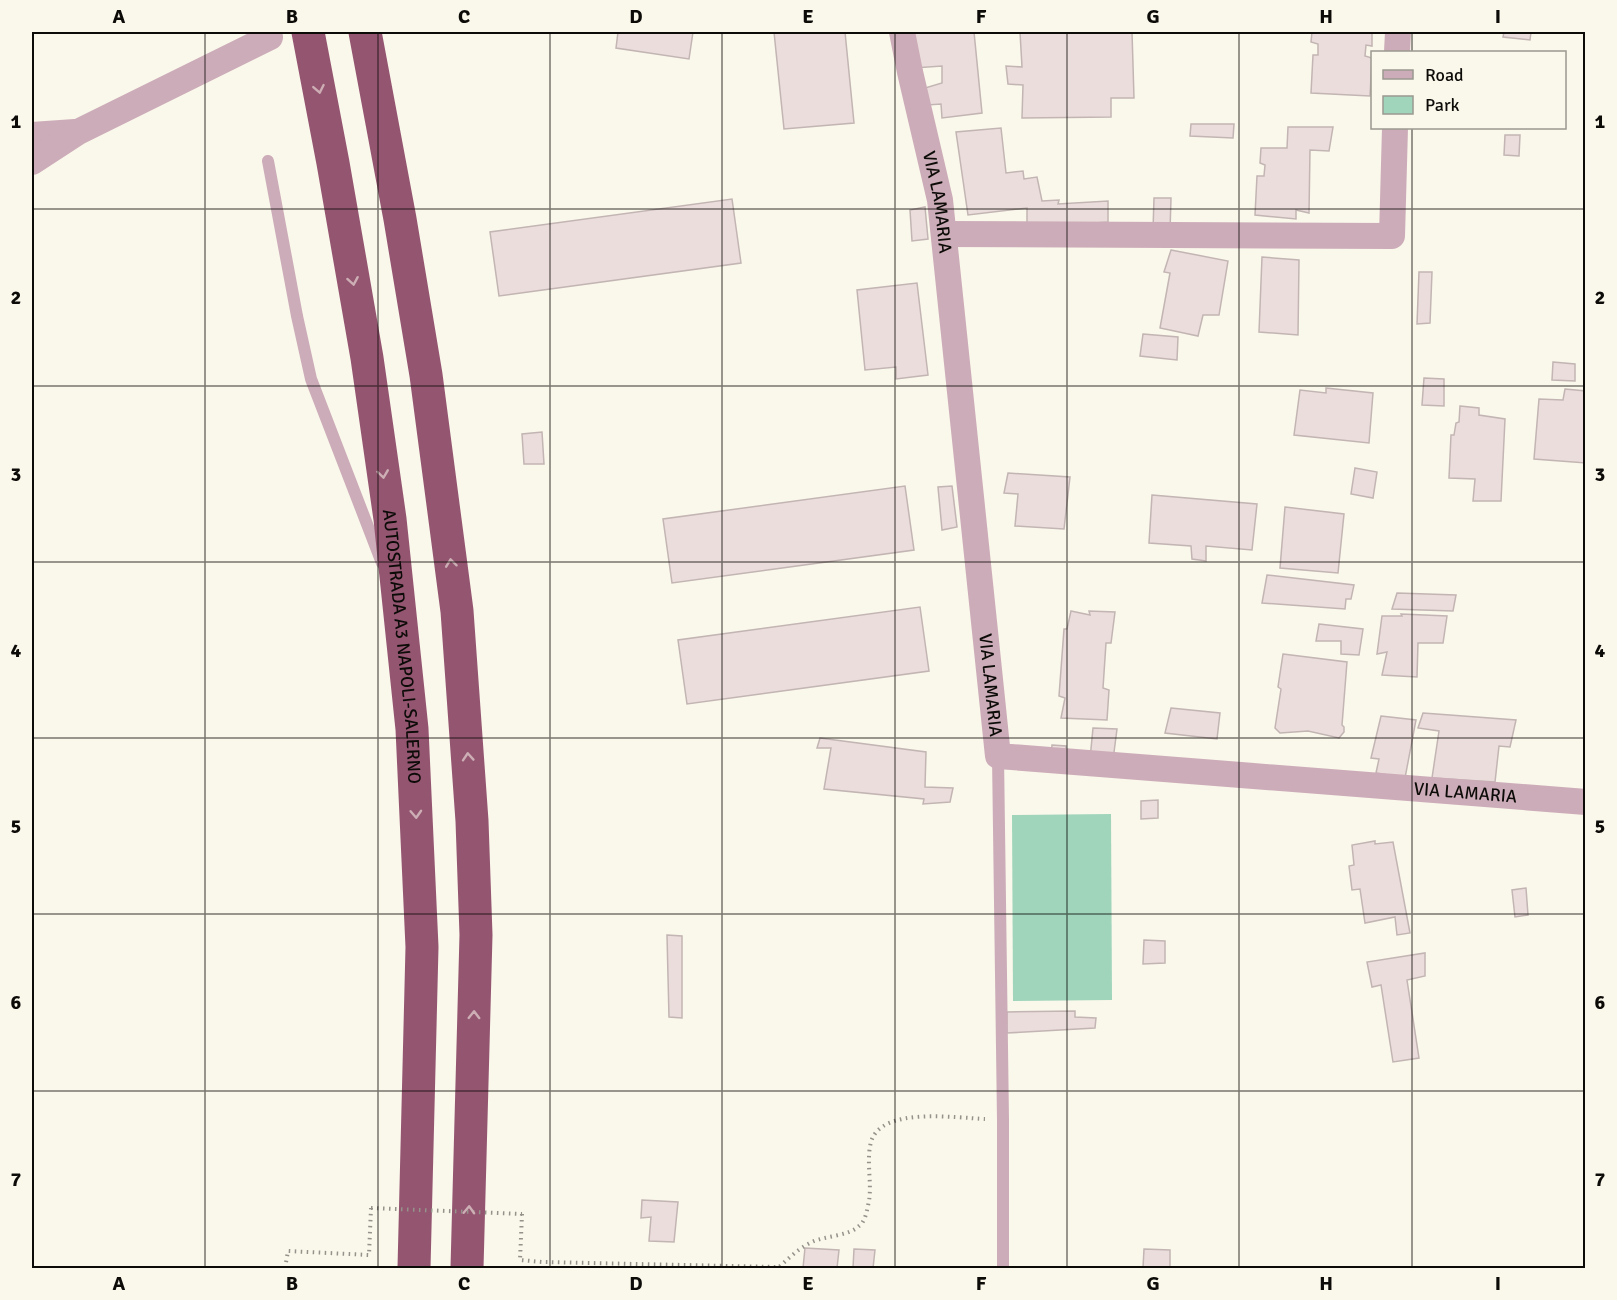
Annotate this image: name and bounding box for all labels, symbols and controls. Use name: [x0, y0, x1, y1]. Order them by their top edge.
text: A: [113, 4, 126, 29]
text: B: [286, 4, 298, 29]
text: C: [458, 4, 470, 29]
text: D: [629, 4, 643, 29]
text: E: [802, 4, 814, 29]
text: F: [976, 4, 987, 29]
text: G: [1146, 4, 1160, 29]
text: H: [1319, 4, 1333, 29]
text: I: [1495, 4, 1501, 29]
legend: [1371, 51, 1566, 129]
text: Road: [1425, 64, 1464, 86]
one-way arrow: [312, 84, 325, 94]
text: Park: [1425, 94, 1460, 116]
text: 1: [11, 109, 22, 134]
text: 1: [1595, 109, 1606, 134]
street label: VIA LAMARIA: [918, 149, 956, 254]
one-way arrow: [347, 276, 359, 286]
text: 2: [11, 285, 21, 310]
text: 2: [1595, 285, 1605, 310]
text: 3: [11, 462, 21, 487]
text: 3: [1595, 462, 1605, 487]
one-way arrow: [377, 469, 389, 478]
street label: AUTOSTRADA A3 NAPOLI-SALERNO: [378, 508, 426, 784]
one-way arrow: [445, 559, 458, 568]
street label: VIA LAMARIA: [974, 632, 1007, 738]
text: 4: [11, 638, 22, 663]
text: 4: [1595, 638, 1606, 663]
one-way arrow: [462, 753, 475, 762]
street label: VIA LAMARIA: [1413, 778, 1518, 808]
one-way arrow: [410, 809, 423, 818]
text: 5: [11, 814, 21, 839]
text: 5: [1595, 814, 1605, 839]
text: 6: [11, 990, 22, 1015]
text: 6: [1595, 990, 1606, 1015]
one-way arrow: [468, 1011, 480, 1020]
text: 7: [11, 1167, 22, 1192]
text: 7: [1595, 1167, 1606, 1192]
one-way arrow: [462, 1206, 475, 1215]
text: A: [113, 1271, 126, 1296]
text: B: [286, 1271, 298, 1296]
text: C: [458, 1271, 470, 1296]
text: D: [629, 1271, 643, 1296]
text: E: [802, 1271, 814, 1296]
text: F: [976, 1271, 987, 1296]
text: G: [1146, 1271, 1160, 1296]
text: H: [1319, 1271, 1333, 1296]
text: I: [1495, 1271, 1501, 1296]

